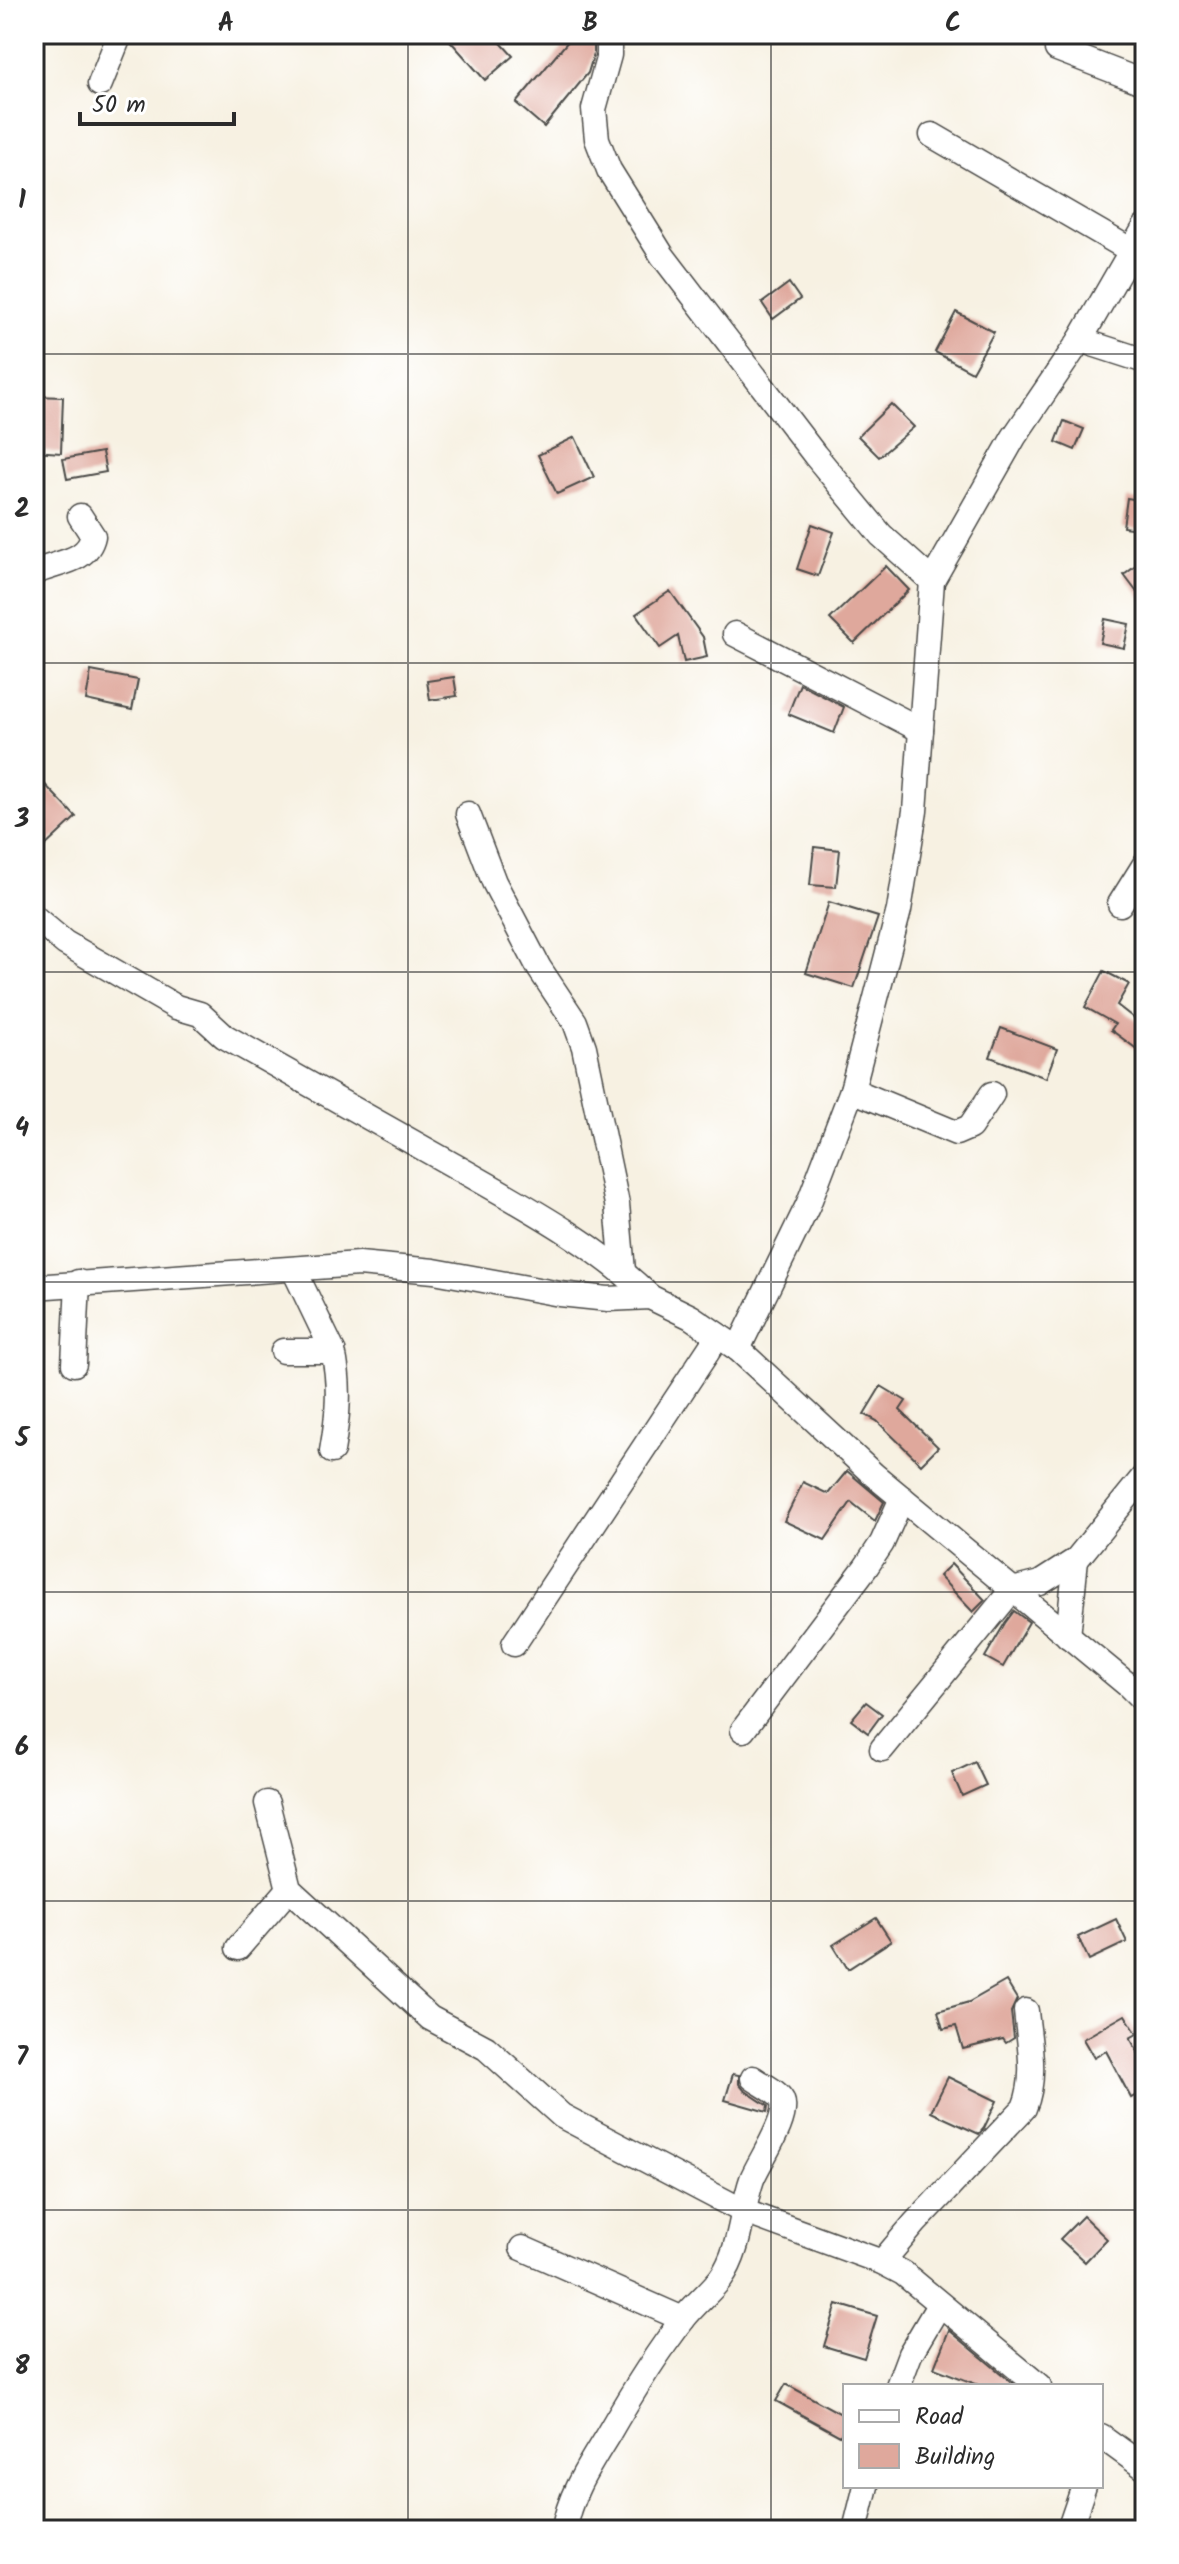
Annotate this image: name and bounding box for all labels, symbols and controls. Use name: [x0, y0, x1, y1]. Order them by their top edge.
text: A: [218, 3, 234, 45]
text: B: [582, 3, 598, 45]
text: C: [945, 3, 961, 45]
scale bar: [80, 76, 234, 126]
text: 50 m: [92, 86, 146, 125]
text: 1: [18, 180, 26, 222]
text: 2: [14, 489, 30, 531]
text: 3: [14, 799, 29, 841]
text: 4: [15, 1108, 29, 1150]
text: 5: [14, 1418, 30, 1460]
text: 6: [15, 1727, 29, 1769]
text: 7: [16, 2037, 29, 2079]
text: 8: [14, 2346, 30, 2388]
legend: [843, 2384, 1103, 2488]
text: Road: [915, 2398, 964, 2437]
text: Building: [915, 2438, 995, 2477]

